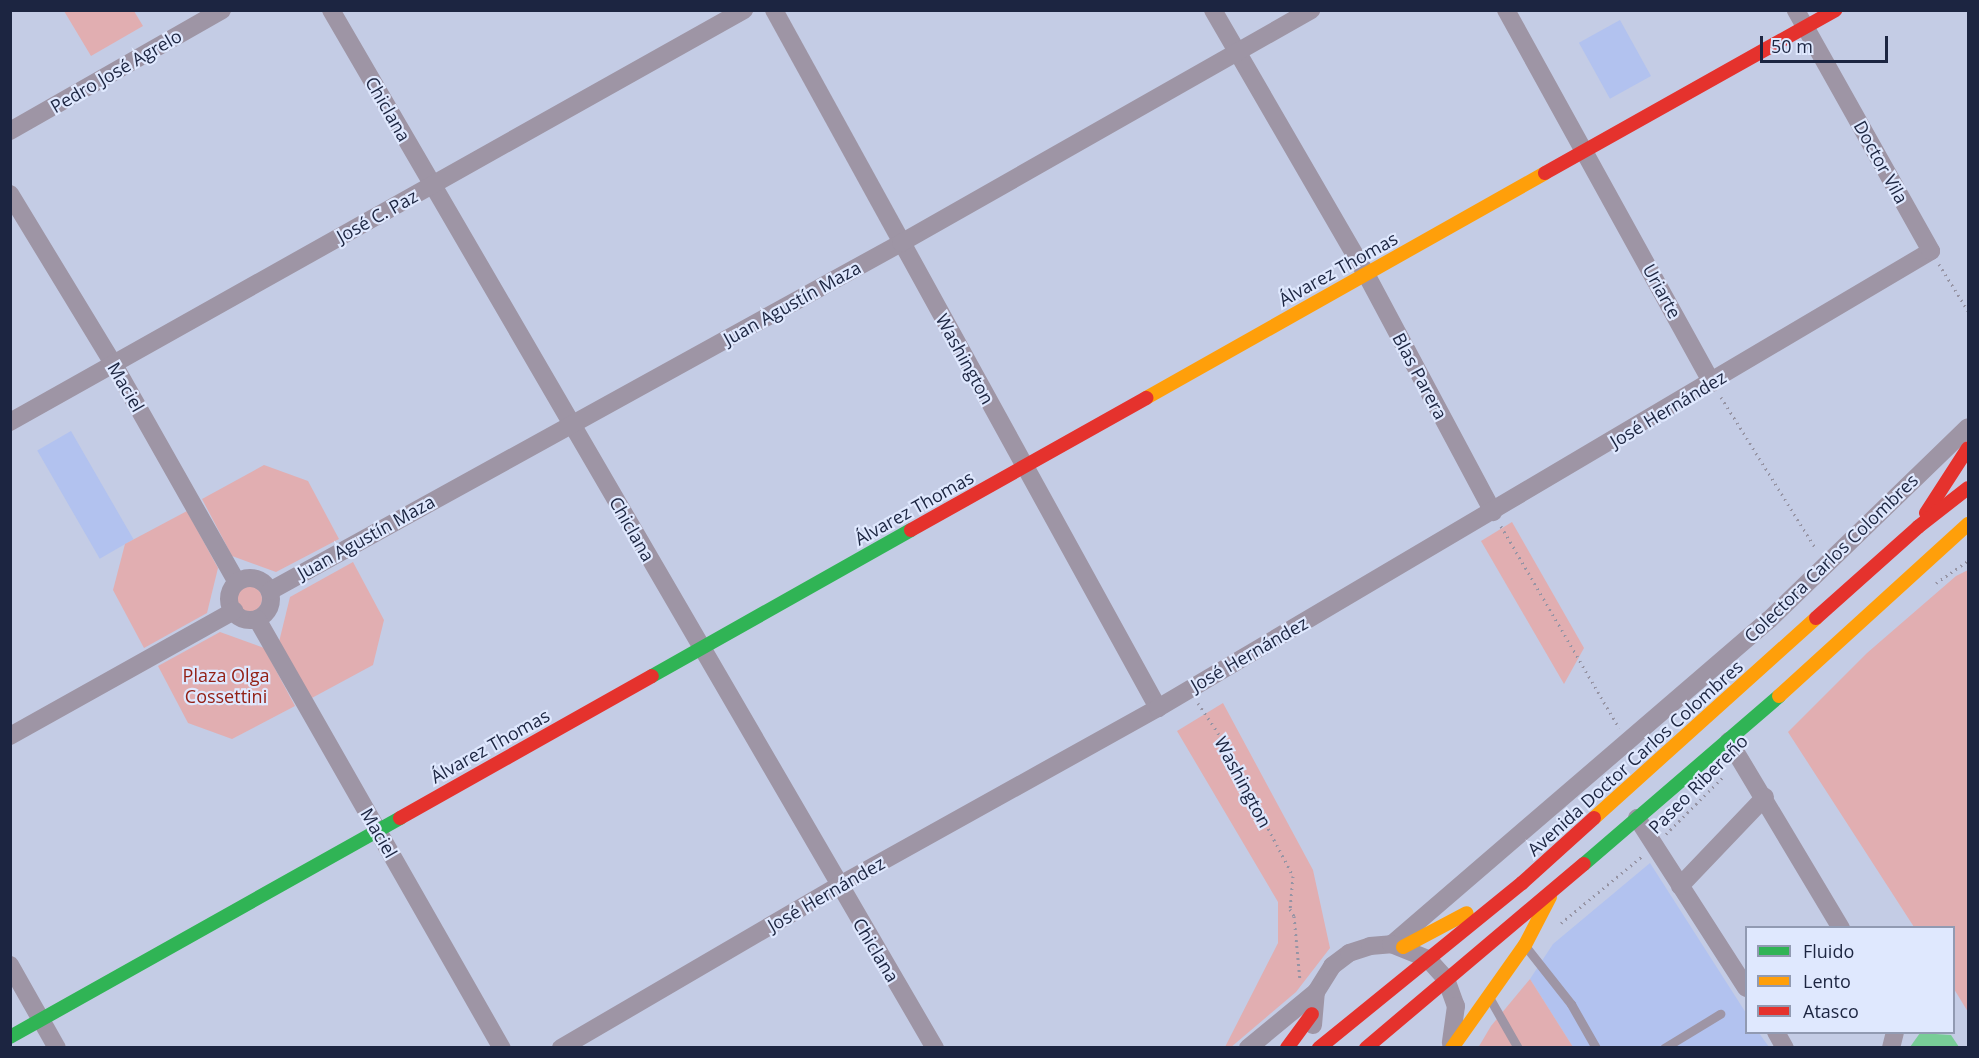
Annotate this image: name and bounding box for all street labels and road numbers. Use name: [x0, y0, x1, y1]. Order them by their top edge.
street label: Pedro José Agrelo: [47, 25, 185, 117]
street label: Chiclana: [361, 73, 415, 145]
street label: Doctor Vila: [1849, 117, 1913, 207]
street label: José C. Paz: [333, 185, 421, 247]
street label: Álvarez Thomas: [1275, 227, 1401, 311]
street label: Juan Agustín Maza: [720, 256, 864, 350]
street label: Uriarte: [1638, 260, 1686, 322]
street label: Washington: [931, 310, 999, 408]
street label: Blas Parera: [1388, 329, 1452, 423]
street label: Maciel: [103, 358, 149, 416]
street label: José Hernández: [1606, 366, 1730, 452]
street label: Álvarez Thomas: [851, 466, 977, 550]
street label: Colectora Carlos Colombres: [1740, 469, 1922, 647]
street label: Juan Agustín Maza: [294, 490, 438, 584]
street label: Chiclana: [605, 493, 659, 565]
street label: José Hernández: [1187, 612, 1311, 696]
street label: Avenida Doctor Carlos Colombres: [1523, 656, 1747, 860]
street label: Álvarez Thomas: [427, 704, 553, 788]
street label: Paseo Ribereño: [1644, 730, 1752, 838]
street label: Washington: [1210, 733, 1276, 831]
street label: Maciel: [356, 804, 402, 862]
street label: José Hernández: [764, 852, 888, 936]
street label: Chiclana: [848, 914, 904, 986]

